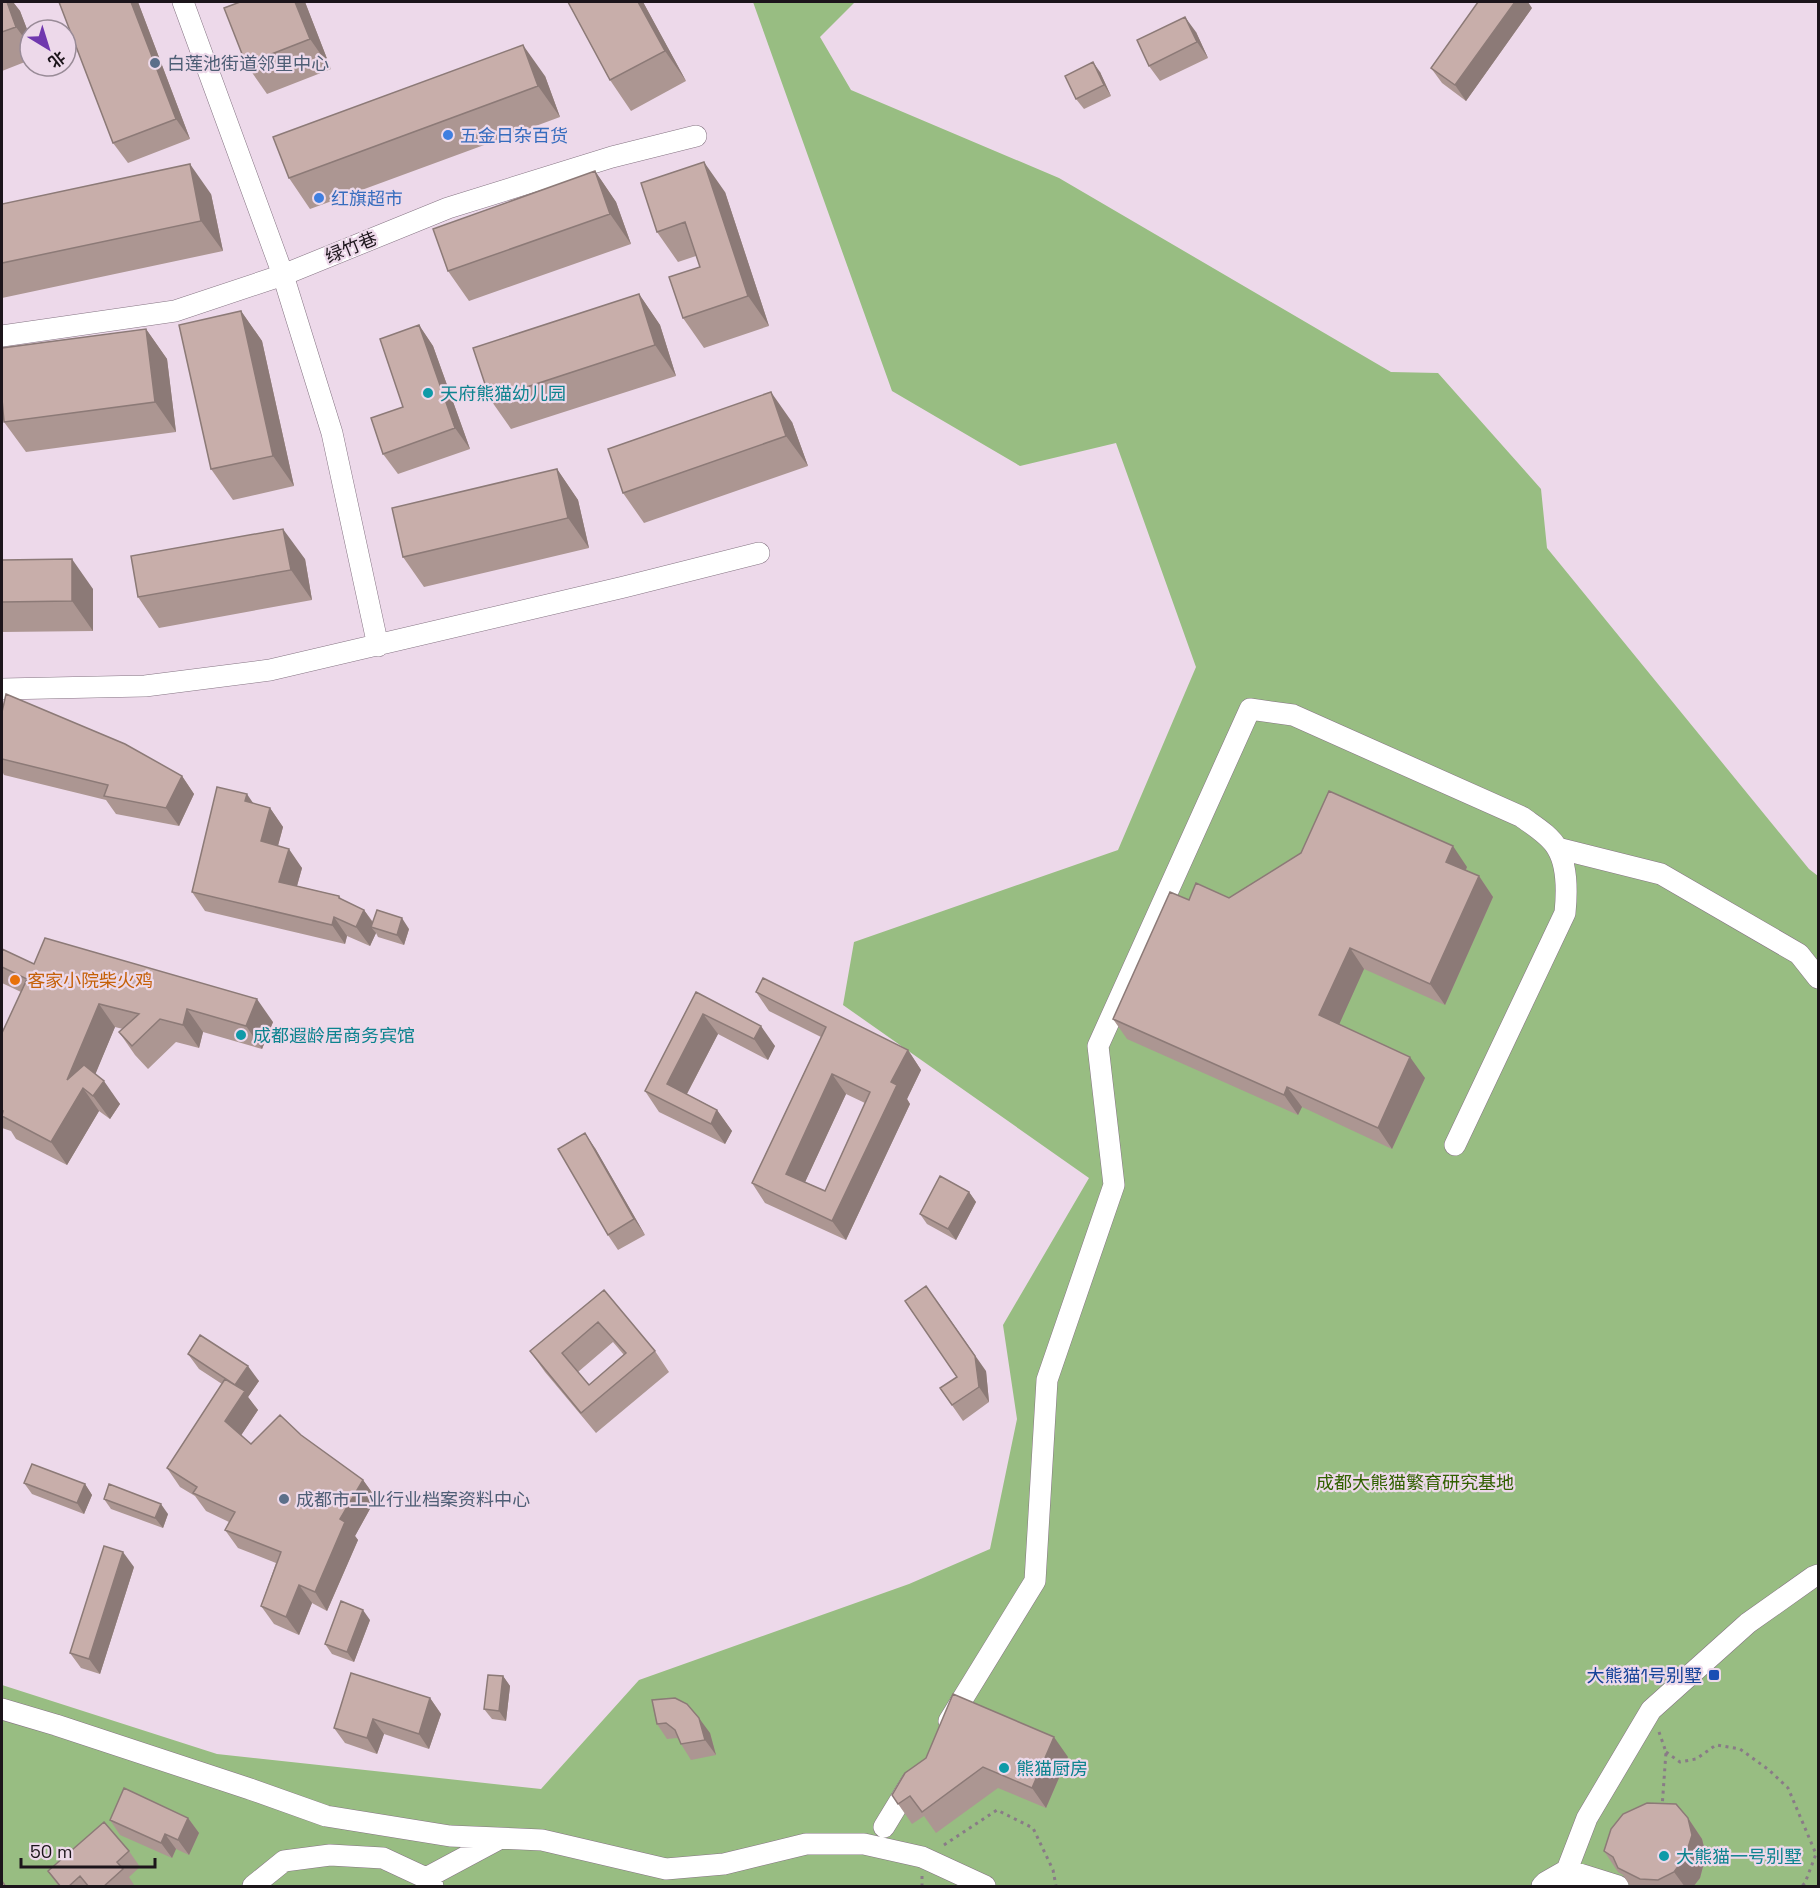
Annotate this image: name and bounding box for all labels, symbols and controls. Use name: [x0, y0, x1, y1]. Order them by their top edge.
north arrow: [18, 18, 78, 78]
text: 北: [44, 46, 70, 73]
place label: 白莲池街道邻里中心: [167, 52, 329, 75]
marker: 白莲池街道邻里中心: [148, 56, 162, 70]
place label: 五金日杂百货: [460, 124, 568, 147]
marker: 五金日杂百货: [441, 128, 455, 142]
place label: 红旗超市: [331, 187, 403, 210]
marker: 红旗超市: [312, 191, 326, 205]
street label: 绿竹巷: [322, 226, 380, 268]
place label: 天府熊猫幼儿园: [440, 382, 566, 405]
marker: 天府熊猫幼儿园: [421, 386, 435, 400]
place label: 客家小院柴火鸡: [27, 969, 153, 992]
marker: 客家小院柴火鸡: [8, 973, 22, 987]
place label: 成都遐龄居商务宾馆: [253, 1024, 415, 1047]
marker: 成都遐龄居商务宾馆: [234, 1028, 248, 1042]
park label: 成都大熊猫繁育研究基地: [1316, 1471, 1514, 1494]
place label: 成都市工业行业档案资料中心: [296, 1488, 530, 1511]
marker: 成都市工业行业档案资料中心: [277, 1492, 291, 1506]
place label: 大熊猫1号别墅: [1586, 1664, 1702, 1687]
marker: 大熊猫1号别墅: [1707, 1668, 1721, 1682]
place label: 熊猫厨房: [1016, 1757, 1088, 1780]
marker: 熊猫厨房: [997, 1761, 1011, 1775]
scale bar: [21, 1831, 154, 1869]
text: 50 m: [30, 1840, 72, 1863]
place label: 大熊猫一号别墅: [1676, 1845, 1802, 1868]
marker: 大熊猫一号别墅: [1657, 1849, 1671, 1863]

